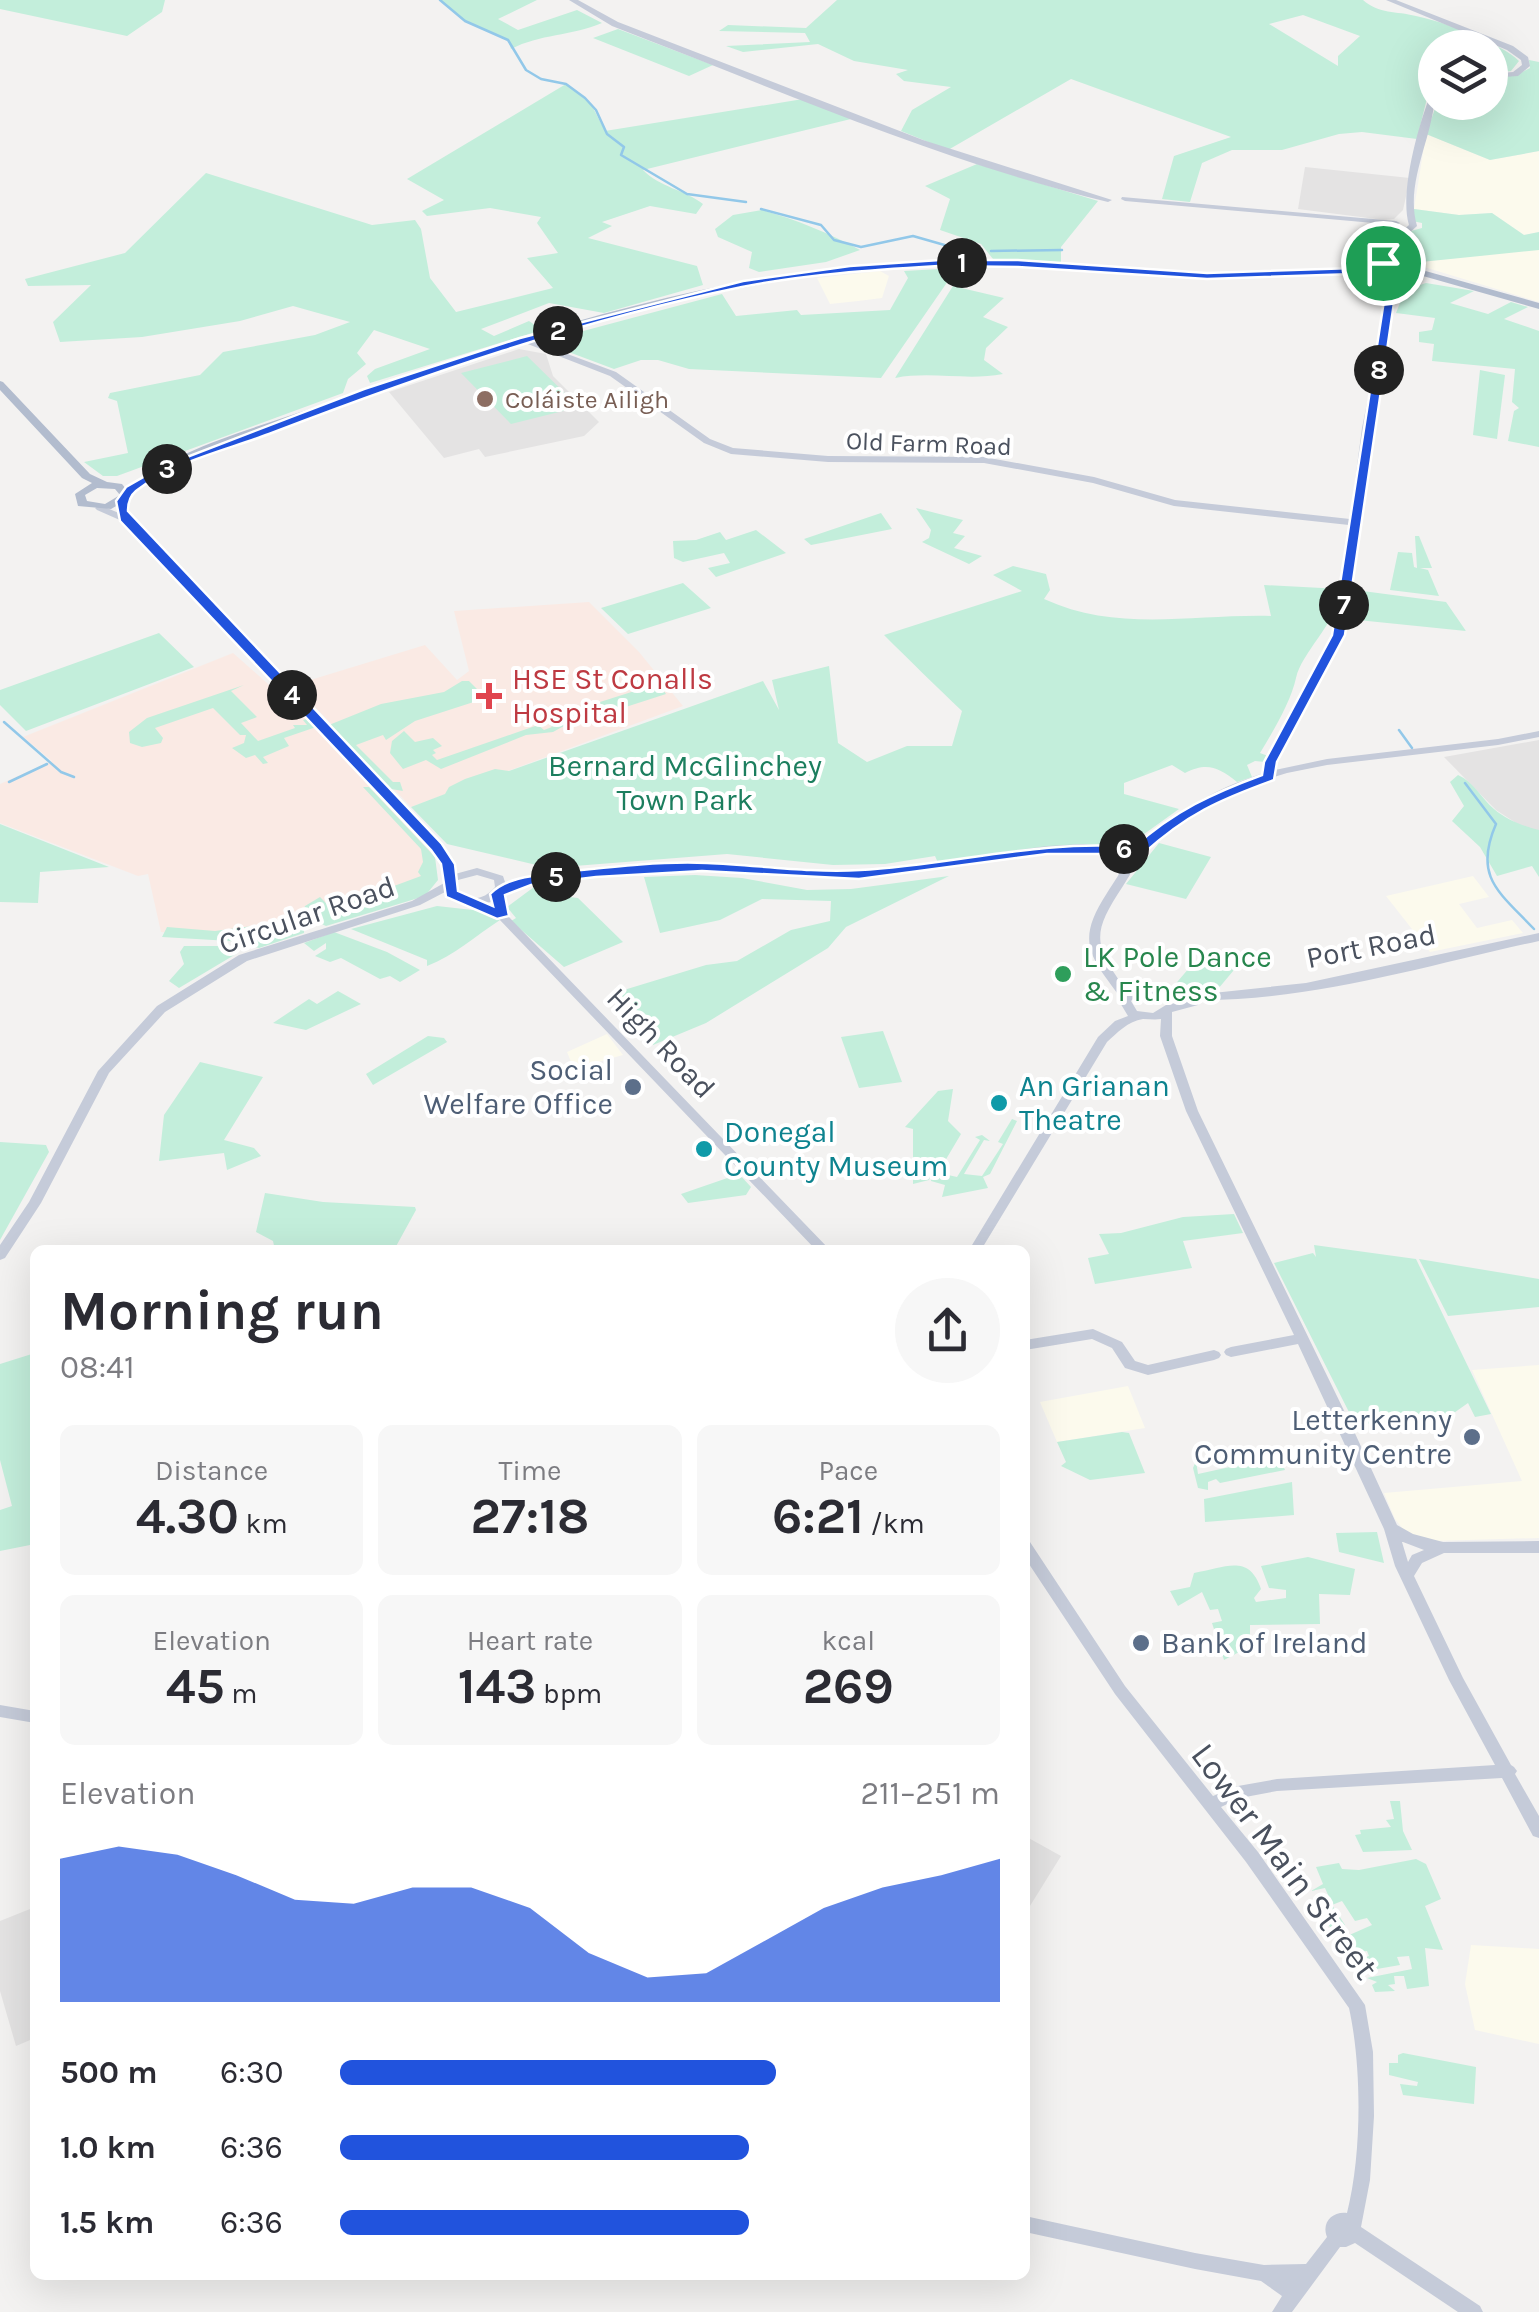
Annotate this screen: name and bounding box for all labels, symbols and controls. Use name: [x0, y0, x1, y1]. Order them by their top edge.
map controls: [1418, 30, 1508, 120]
button: layers: [1418, 30, 1508, 120]
pin: [1341, 221, 1426, 306]
icon: arrive: [1356, 236, 1411, 291]
pin: 1: [937, 238, 987, 288]
text: 1: [957, 246, 967, 279]
pin: 2: [533, 306, 583, 356]
text: 2: [550, 314, 566, 347]
pin: 8: [1354, 345, 1404, 395]
text: 8: [1370, 353, 1388, 386]
place label: Coláiste Ailigh: [505, 385, 669, 414]
marker: Coláiste Ailigh: [474, 388, 496, 410]
street label: Old Farm Road: [845, 426, 1012, 461]
pin: 3: [142, 444, 192, 494]
text: 3: [158, 452, 176, 485]
pin: 7: [1319, 580, 1369, 630]
text: 7: [1337, 588, 1351, 621]
place label: HSE St Conalls Hospital: [512, 661, 713, 731]
pin: 4: [267, 670, 317, 720]
text: 4: [284, 678, 300, 711]
marker: HSE St Conalls Hospital: [476, 683, 502, 709]
park label: Bernard McGlinchey Town Park: [548, 748, 822, 818]
pin: 6: [1099, 824, 1149, 874]
text: 6: [1116, 832, 1133, 865]
pin: 5: [531, 852, 581, 902]
text: 5: [548, 860, 564, 893]
street label: Circular Road: [214, 868, 400, 962]
street label: Port Road: [1303, 916, 1439, 976]
place label: LK Pole Dance & Fitness: [1083, 939, 1272, 1009]
marker: LK Pole Dance & Fitness: [1052, 963, 1074, 985]
street label: High Road: [599, 980, 723, 1106]
place label: Social Welfare Office: [423, 1052, 613, 1122]
place label: An Grianan Theatre: [1019, 1068, 1170, 1138]
marker: Social Welfare Office: [622, 1076, 644, 1098]
marker: An Grianan Theatre: [988, 1092, 1010, 1114]
place label: Donegal County Museum: [724, 1114, 948, 1184]
marker: Donegal County Museum: [693, 1138, 715, 1160]
button: share: [895, 1278, 1000, 1383]
text: Morning run: [60, 1279, 384, 1343]
text: 08:41: [60, 1349, 134, 1386]
place label: Letterkenny Community Centre: [1194, 1402, 1452, 1472]
marker: Letterkenny Community Centre: [1461, 1426, 1483, 1448]
text: Distance: [155, 1454, 268, 1487]
text: Time: [499, 1454, 561, 1487]
text: Pace: [818, 1454, 878, 1487]
text: 4.30: [136, 1487, 239, 1546]
text: 27:18: [471, 1487, 589, 1546]
text: 6:21: [772, 1487, 864, 1546]
text: km: [239, 1507, 288, 1540]
text: /km: [864, 1507, 925, 1540]
text: Elevation: [152, 1624, 271, 1657]
text: Heart rate: [467, 1624, 593, 1657]
text: kcal: [822, 1624, 875, 1657]
place label: Bank of Ireland: [1161, 1625, 1368, 1661]
marker: Bank of Ireland: [1130, 1632, 1152, 1654]
text: 45: [166, 1657, 225, 1716]
text: 143: [458, 1657, 536, 1716]
text: 269: [803, 1657, 894, 1716]
text: m: [225, 1677, 258, 1710]
text: bpm: [536, 1677, 602, 1710]
street label: Lower Main Street: [1183, 1735, 1387, 1987]
text: Elevation: [60, 1775, 195, 1812]
text: 211–251 m: [860, 1775, 1000, 1812]
text: 500 m: [60, 2054, 158, 2091]
text: 6:30: [220, 2054, 284, 2091]
text: 1.0 km: [60, 2129, 156, 2166]
text: 6:36: [220, 2129, 283, 2166]
text: 1.5 km: [60, 2204, 154, 2241]
text: 6:36: [220, 2204, 283, 2241]

